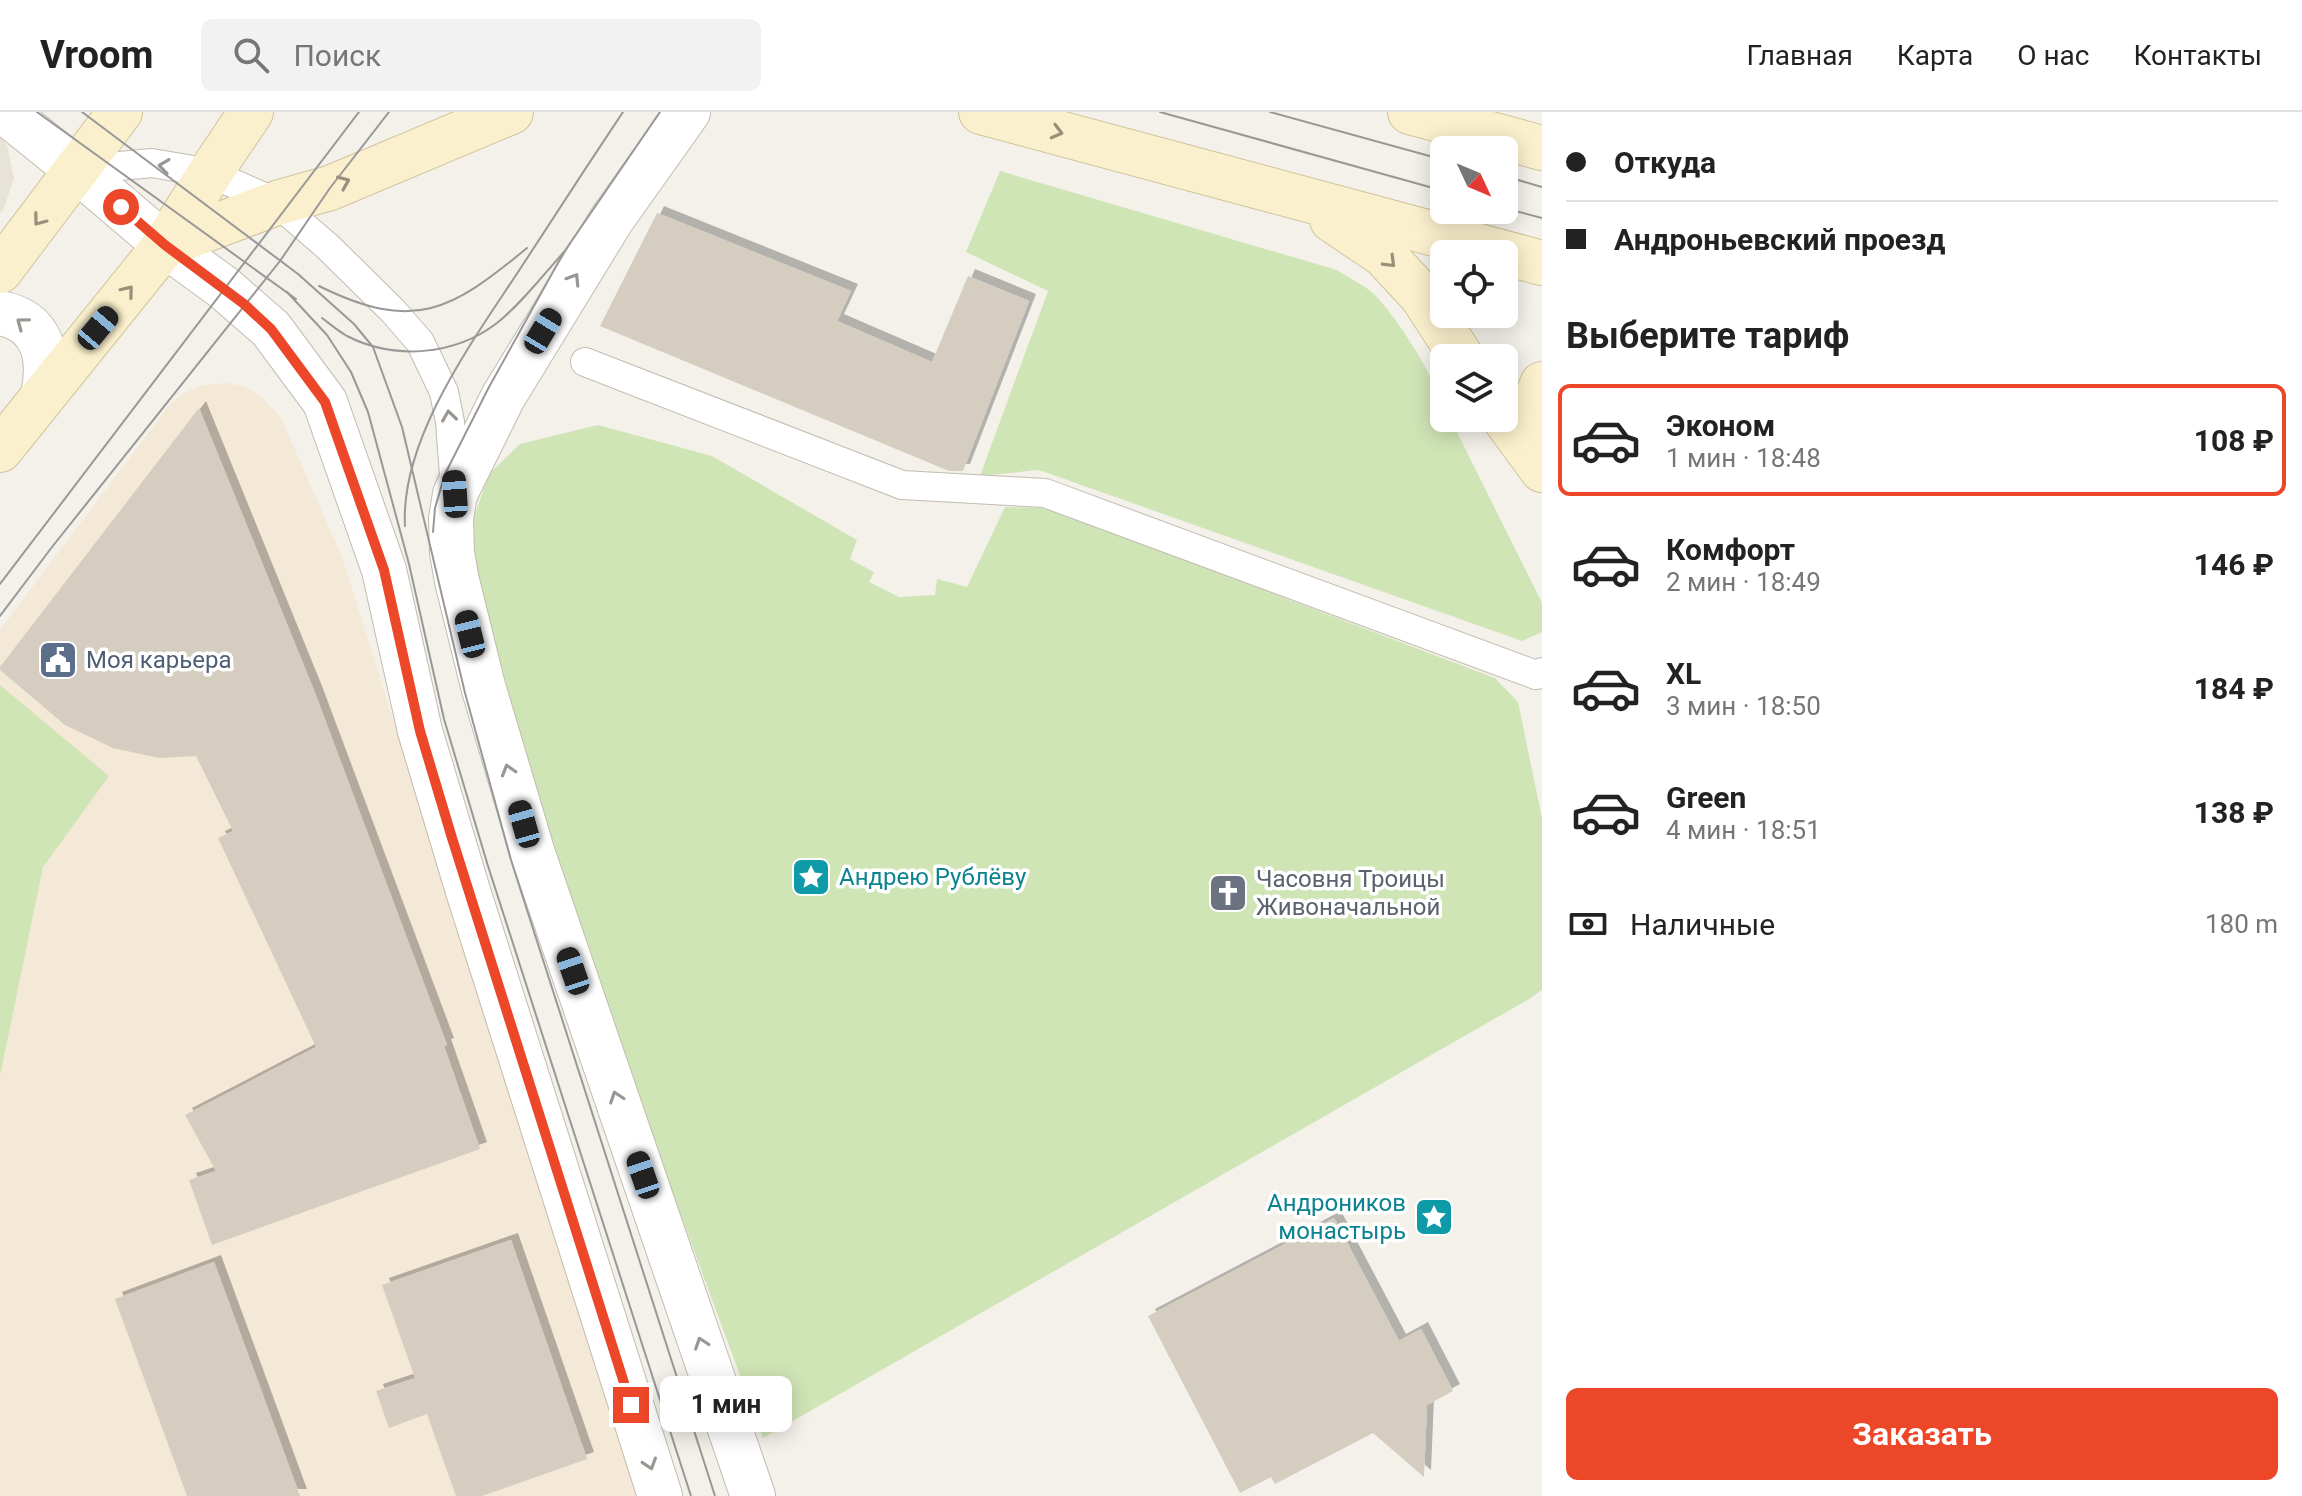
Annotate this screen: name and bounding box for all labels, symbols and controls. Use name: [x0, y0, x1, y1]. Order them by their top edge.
search box: [201, 19, 761, 91]
text: Vroom: [40, 33, 153, 77]
icon: search: [229, 33, 273, 77]
text: Поиск: [293, 38, 381, 73]
text: Главная: [1746, 39, 1853, 72]
text: Карта: [1897, 39, 1973, 72]
text: О нас: [2017, 39, 2089, 72]
text: Контакты: [2133, 39, 2262, 72]
one-way arrow: [1049, 123, 1063, 139]
north arrow: [1430, 136, 1518, 224]
map controls: [1430, 136, 1518, 432]
text: Откуда: [1614, 145, 1716, 180]
one-way arrow: [157, 158, 171, 175]
one-way arrow: [336, 176, 350, 192]
route start: [103, 189, 139, 225]
one-way arrow: [34, 211, 48, 226]
text: Андроньевский проезд: [1614, 222, 1945, 257]
button: locate: [1430, 240, 1518, 328]
one-way arrow: [1381, 253, 1395, 267]
one-way arrow: [565, 273, 580, 288]
one-way arrow: [118, 285, 132, 300]
car: [73, 302, 123, 354]
car: [520, 304, 566, 358]
text: Выберите тариф: [1566, 315, 1849, 357]
one-way arrow: [16, 318, 31, 333]
button: layers: [1430, 344, 1518, 432]
icon: car: [1570, 404, 1642, 476]
text: Эконом: [1666, 408, 1775, 443]
one-way arrow: [441, 410, 458, 423]
text: 108 ₽: [2194, 423, 2274, 458]
text: 1 мин · 18:48: [1666, 443, 1821, 473]
car: [441, 469, 469, 519]
icon: car: [1570, 528, 1642, 600]
text: Комфорт: [1666, 532, 1795, 567]
text: 146 ₽: [2194, 547, 2274, 582]
text: 2 мин · 18:49: [1666, 567, 1821, 597]
car: [453, 608, 487, 660]
public building icon: Моя карьера: [37, 639, 79, 681]
place label: Моя карьера: [86, 646, 232, 674]
icon: car: [1570, 652, 1642, 724]
text: XL: [1666, 656, 1701, 691]
text: 184 ₽: [2194, 671, 2274, 706]
text: 3 мин · 18:50: [1666, 691, 1821, 721]
one-way arrow: [501, 764, 517, 778]
icon: car: [1570, 776, 1642, 848]
text: Green: [1666, 780, 1746, 815]
text: 138 ₽: [2194, 795, 2274, 830]
car: [506, 798, 542, 850]
text: 4 мин · 18:51: [1666, 815, 1821, 845]
place icon: Андрею Рублёву: [790, 856, 832, 898]
place label: Андрею Рублёву: [839, 863, 1027, 891]
place label: Часовня Троицы Живоначальной: [1256, 865, 1445, 921]
church icon: Часовня Троицы Живоначальной: [1207, 872, 1249, 914]
icon: cash: [1566, 902, 1610, 946]
text: Наличные: [1630, 907, 1775, 942]
text: 180 m: [2205, 909, 2278, 939]
car: [554, 944, 592, 998]
one-way arrow: [610, 1091, 626, 1105]
car: [624, 1148, 662, 1202]
place label: Андроников монастырь: [1267, 1189, 1406, 1245]
place icon: Андроников монастырь: [1413, 1196, 1455, 1238]
one-way arrow: [694, 1337, 710, 1351]
callout: 1 мин: [659, 1377, 791, 1433]
route end: [613, 1387, 649, 1423]
button: Заказать: [1566, 1388, 2278, 1480]
text: 1 мин: [691, 1389, 761, 1419]
one-way arrow: [641, 1457, 657, 1471]

